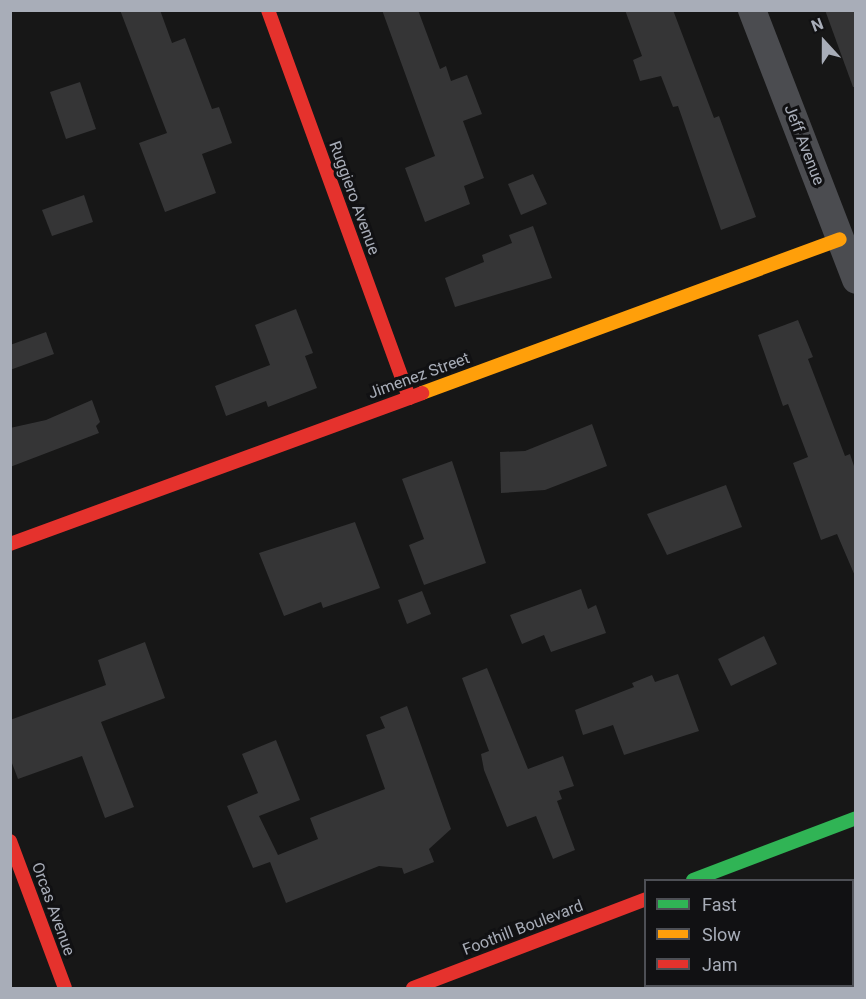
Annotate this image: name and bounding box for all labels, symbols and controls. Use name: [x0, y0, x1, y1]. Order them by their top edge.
north arrow: [794, 12, 854, 72]
text: N: [809, 14, 826, 36]
street label: Jeff Avenue: [780, 102, 828, 188]
street label: Ruggiero Avenue: [325, 138, 383, 258]
street label: Jimenez Street: [366, 349, 472, 403]
street label: Orcas Avenue: [27, 860, 79, 958]
legend: [644, 879, 854, 987]
text: Fast: [702, 894, 737, 915]
street label: Foothill Boulevard: [460, 896, 586, 960]
text: Slow: [702, 924, 741, 945]
text: Jam: [702, 954, 738, 975]

